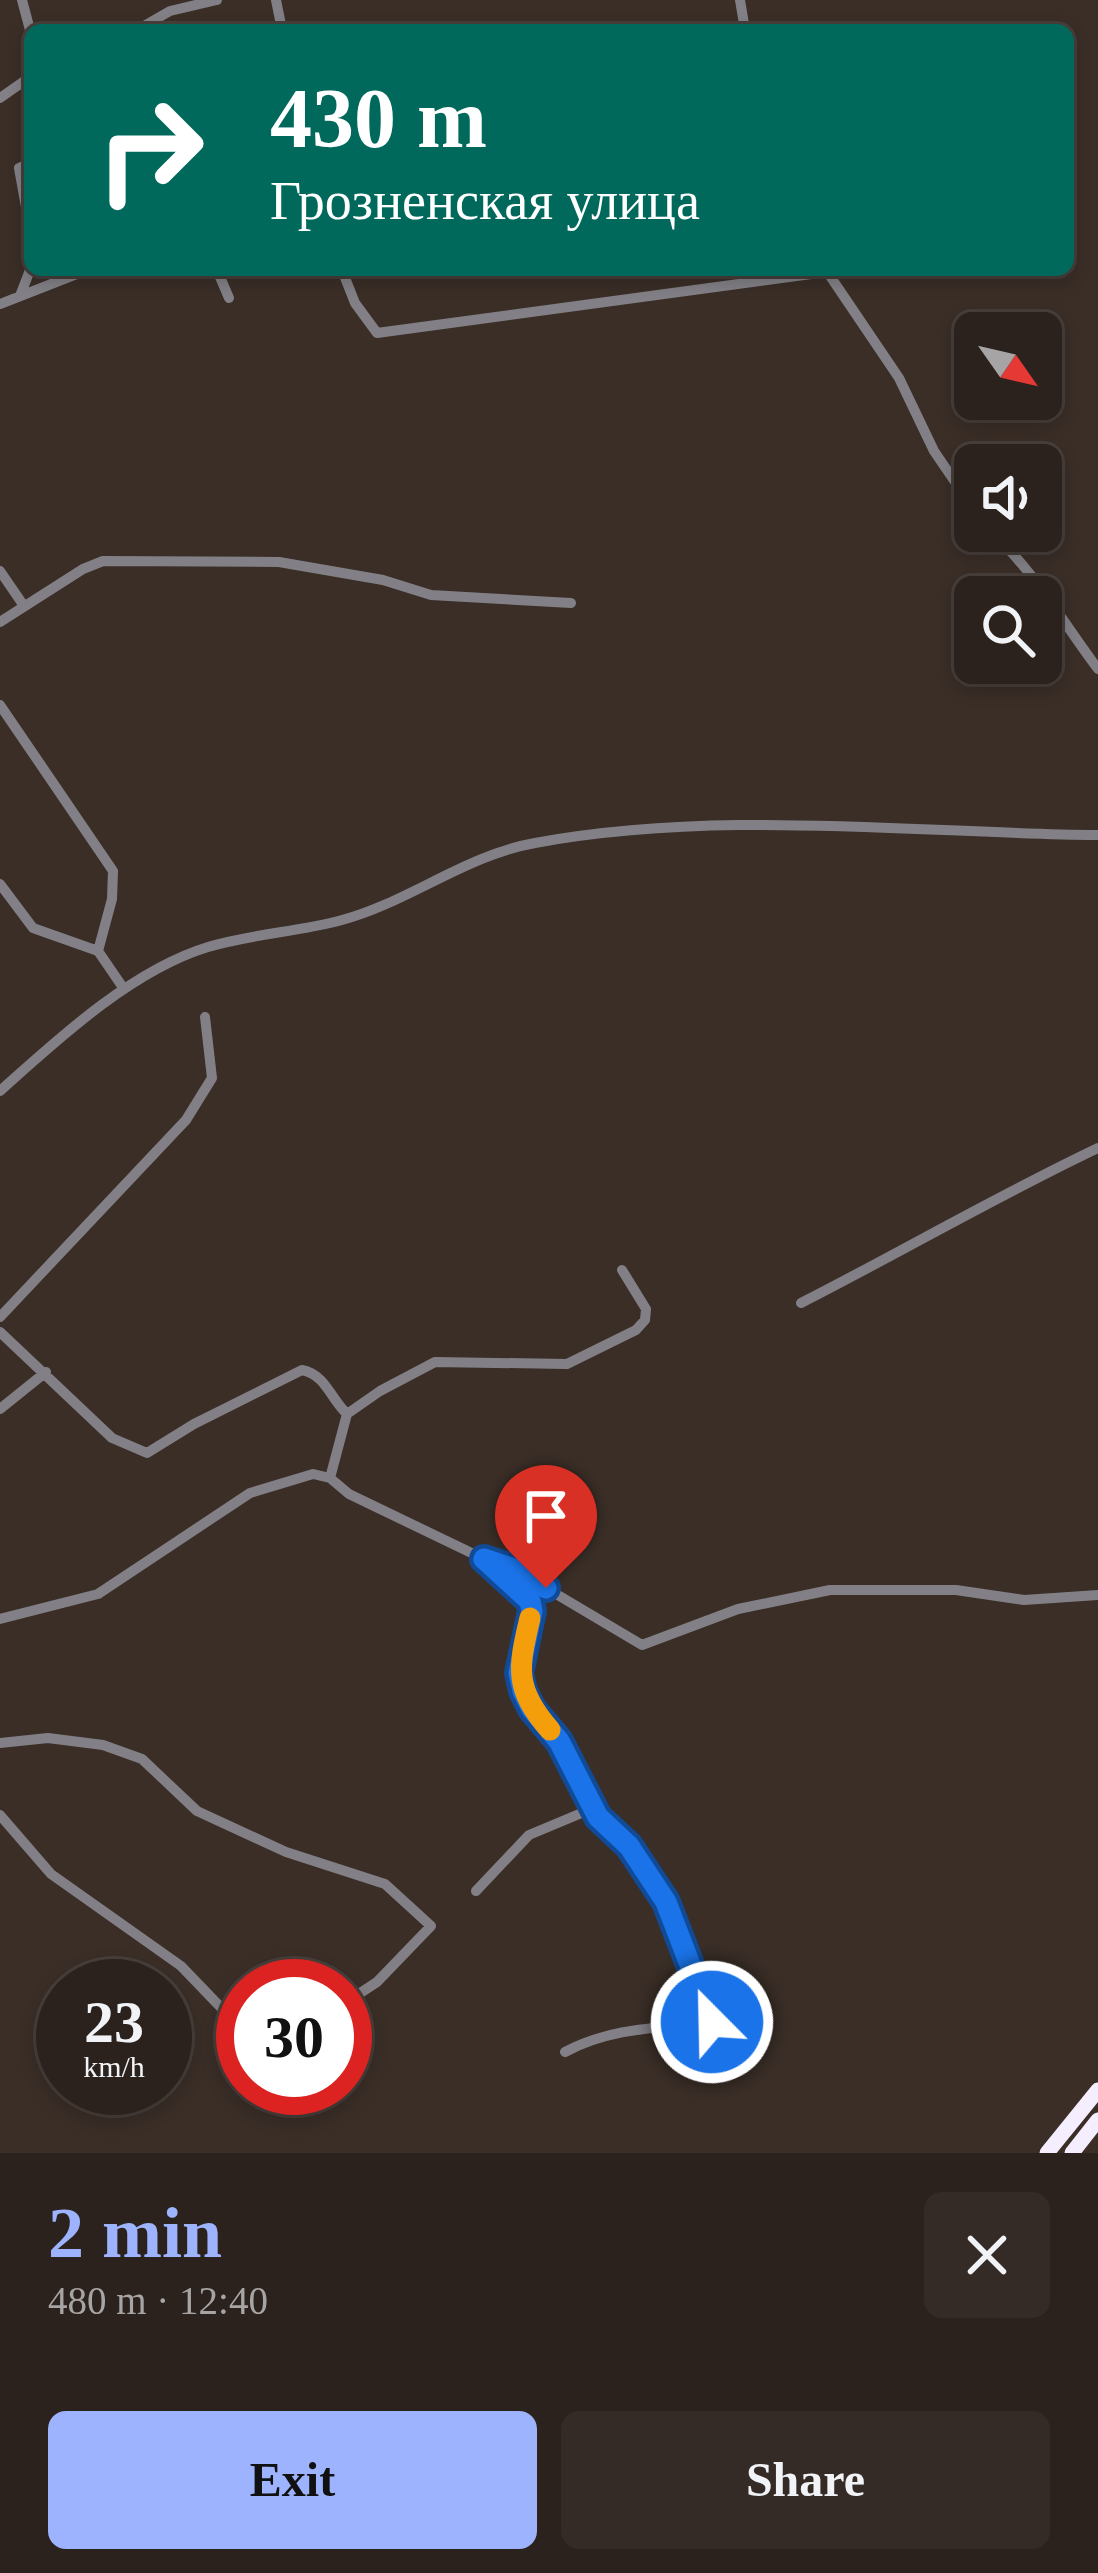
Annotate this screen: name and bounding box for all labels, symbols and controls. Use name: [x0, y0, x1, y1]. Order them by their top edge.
icon: right: [72, 72, 228, 228]
text: 430 m: [270, 72, 487, 165]
text: Грозненская улица: [270, 171, 700, 231]
north arrow: [954, 312, 1062, 420]
map controls: [954, 312, 1062, 684]
button: sound: [954, 444, 1062, 552]
button: search: [954, 576, 1062, 684]
pin: [495, 1465, 597, 1588]
icon: arrive: [513, 1483, 579, 1549]
speed limit sign: 30: [216, 1959, 372, 2115]
position arrow: [649, 1959, 775, 2085]
text: 23: [84, 1989, 144, 2055]
text: km/h: [83, 2050, 145, 2083]
button: close: [924, 2192, 1050, 2318]
text: 2 min: [48, 2193, 222, 2273]
text: 480 m · 12:40: [48, 2279, 268, 2322]
button: Exit: [48, 2411, 537, 2549]
button: Share: [561, 2411, 1050, 2549]

